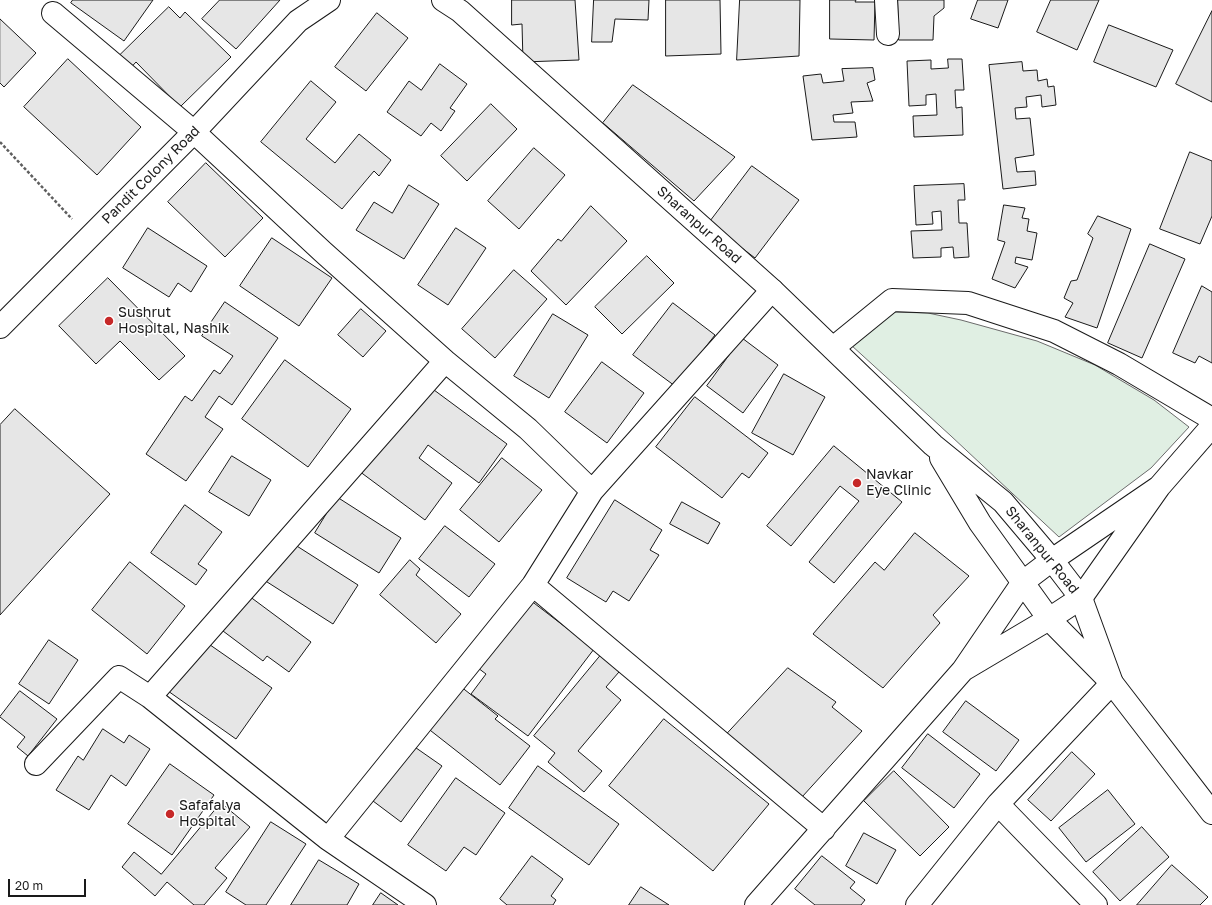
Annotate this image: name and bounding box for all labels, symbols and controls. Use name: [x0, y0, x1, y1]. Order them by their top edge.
street label: Pandit Colony Road: [99, 123, 203, 227]
street label: Sharanpur Road: [653, 183, 745, 267]
place label: Sushrut Hospital, Nashik: [118, 305, 229, 338]
marker: Sushrut Hospital, Nashik: [103, 315, 115, 327]
place label: Navkar Eye Clinic: [866, 467, 931, 500]
marker: Navkar Eye Clinic: [851, 477, 863, 489]
street label: Sharanpur Road: [1002, 503, 1082, 597]
place label: Safafalya Hospital: [179, 798, 241, 830]
marker: Safafalya Hospital: [164, 808, 176, 820]
scale bar: [10, 871, 88, 897]
text: 20 m: [15, 878, 43, 893]

